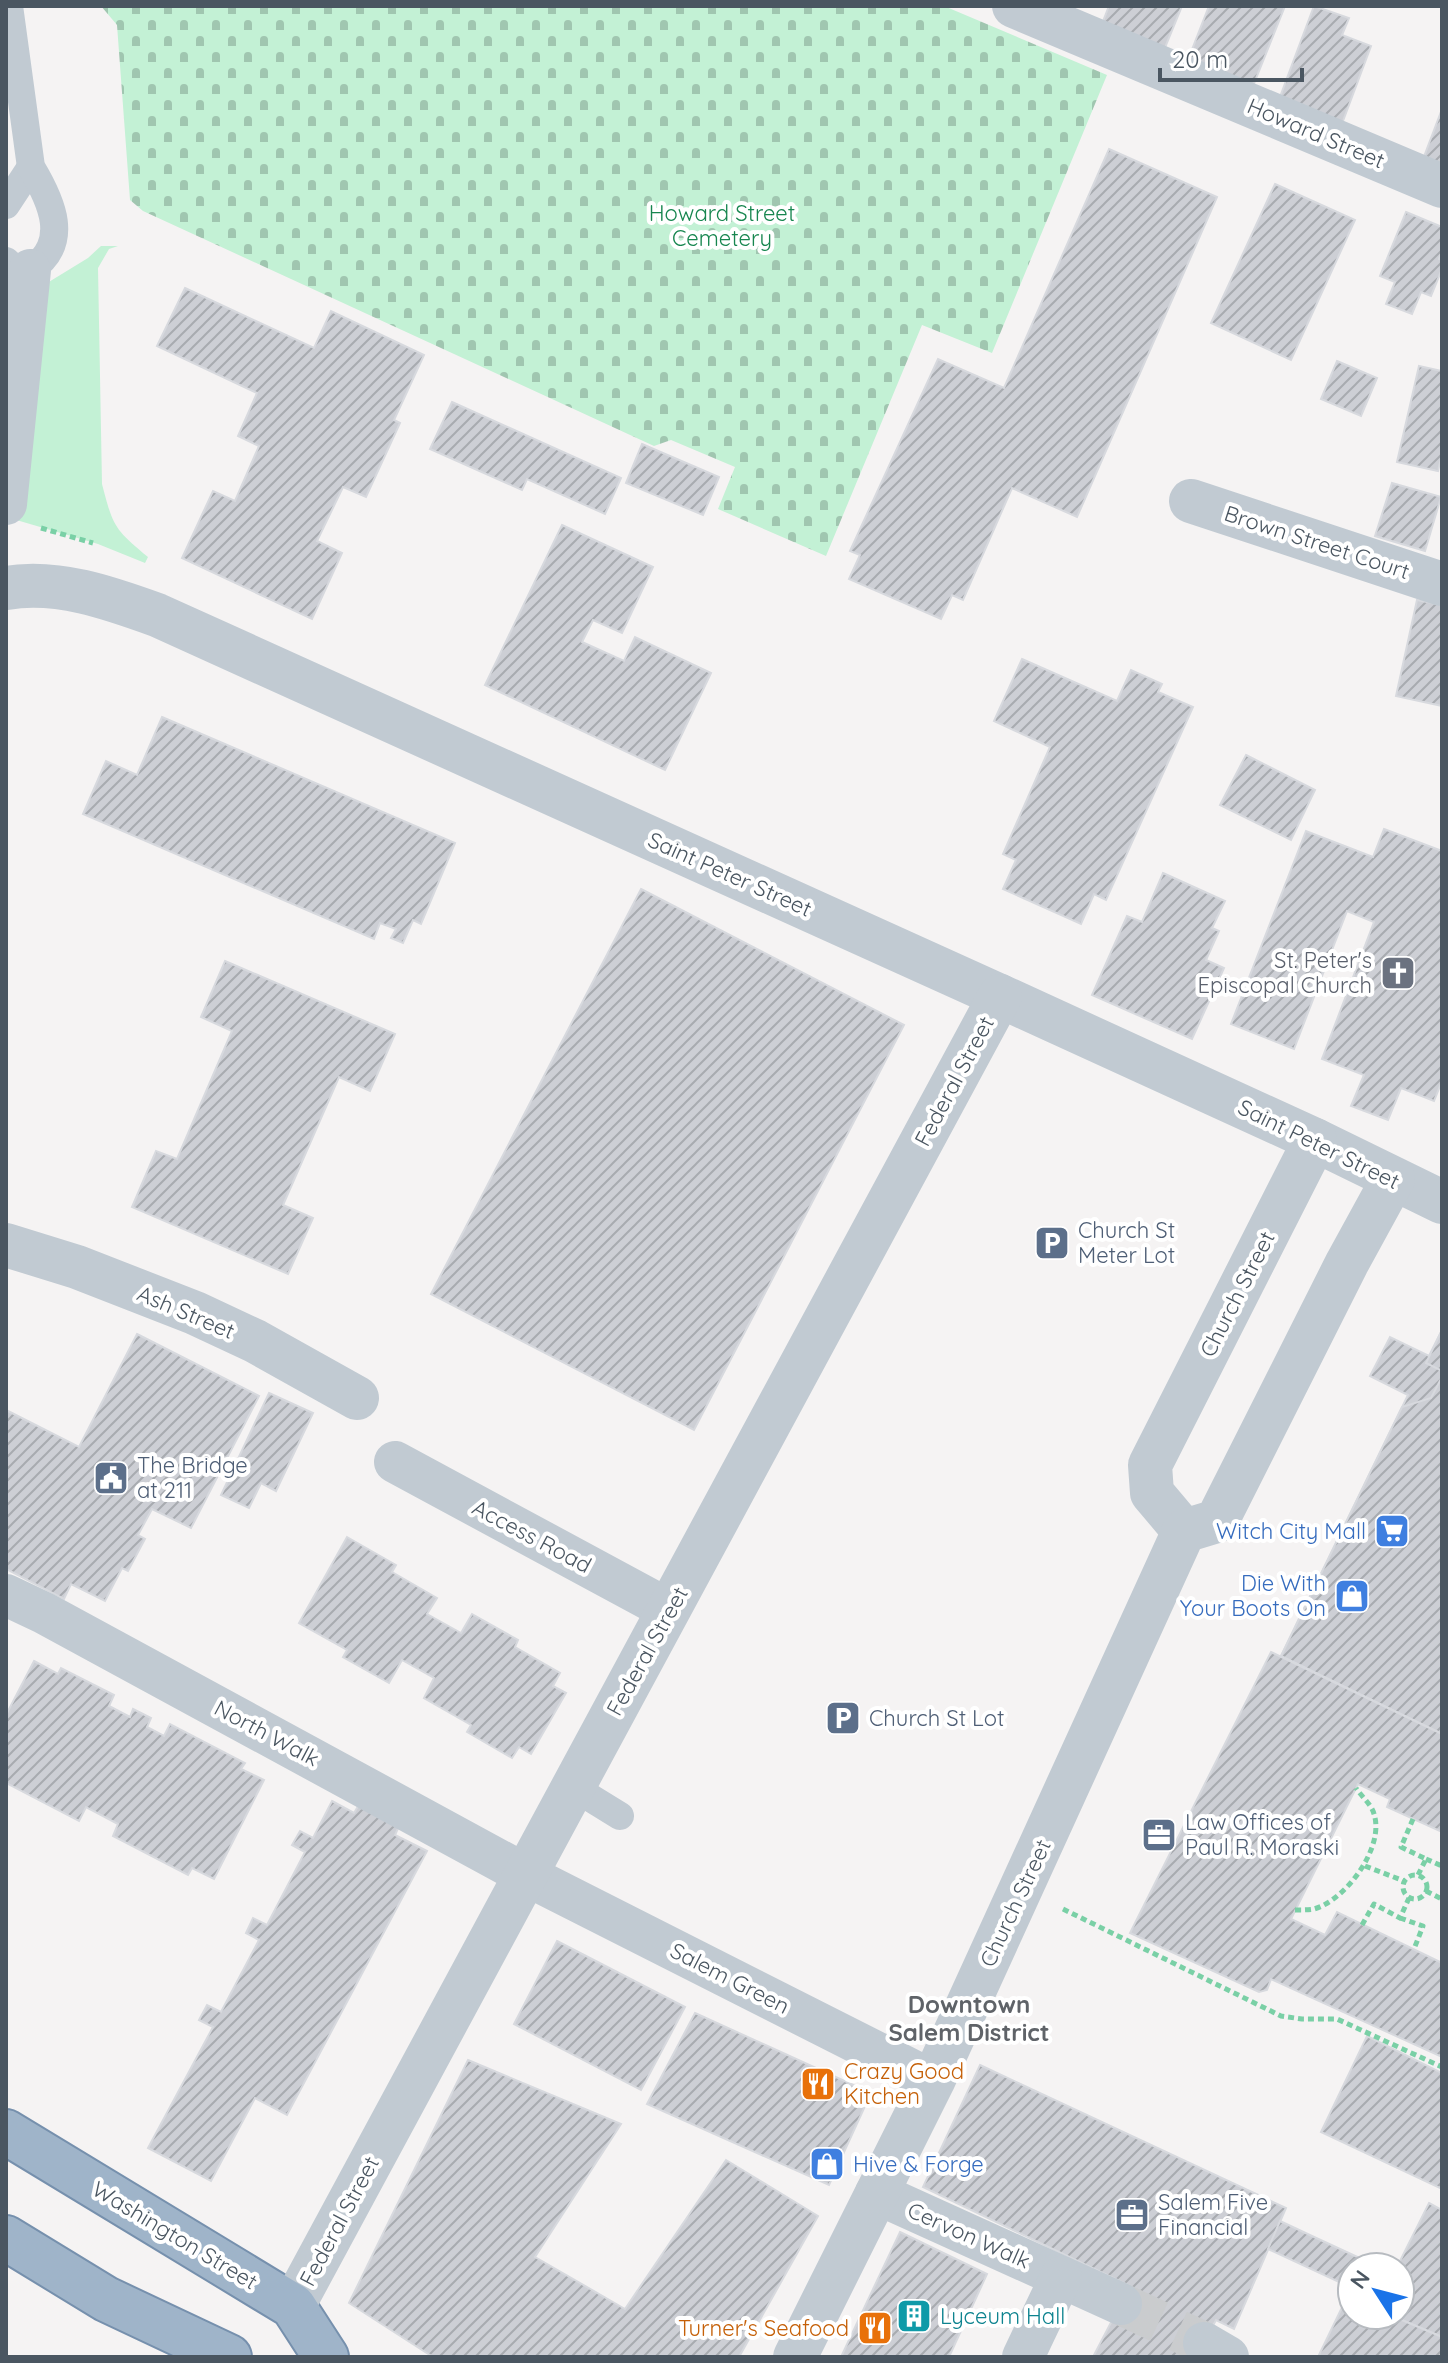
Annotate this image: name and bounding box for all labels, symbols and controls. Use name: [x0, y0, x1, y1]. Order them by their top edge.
scale bar: [1160, 32, 1302, 82]
text: 20 m: [1172, 44, 1228, 74]
street label: Howard Street: [1243, 91, 1389, 175]
park label: Howard Street Cemetery: [649, 199, 795, 252]
street label: Brown Street Court: [1221, 499, 1413, 585]
street label: Saint Peter Street: [644, 825, 816, 923]
place label: St. Peter's Episcopal Church: [1197, 946, 1372, 999]
church icon: St. Peter's Episcopal Church: [1379, 954, 1417, 992]
street label: Federal Street: [908, 1011, 1000, 1151]
street label: Saint Peter Street: [1234, 1093, 1404, 1195]
place label: Church St Meter Lot: [1078, 1216, 1175, 1269]
parking icon: Church St Meter Lot: [1033, 1224, 1071, 1262]
street label: Church Street: [1193, 1226, 1281, 1362]
street label: Ash Street: [133, 1279, 239, 1345]
place label: The Bridge at 211: [137, 1451, 248, 1504]
public building icon: The Bridge at 211: [92, 1459, 130, 1497]
street label: Access Road: [468, 1493, 596, 1579]
supermarket icon: Witch City Mall: [1373, 1512, 1411, 1550]
place label: Witch City Mall: [1216, 1517, 1366, 1545]
place label: Die With Your Boots On: [1180, 1569, 1326, 1622]
shop icon: Die With Your Boots On: [1333, 1577, 1371, 1615]
street label: Federal Street: [600, 1582, 694, 1720]
street label: North Walk: [210, 1694, 324, 1772]
parking icon: Church St Lot: [824, 1699, 862, 1737]
place label: Church St Lot: [869, 1704, 1005, 1732]
place label: Law Offices of Paul R. Moraski: [1185, 1808, 1339, 1861]
office icon: Law Offices of Paul R. Moraski: [1140, 1816, 1178, 1854]
street label: Church Street: [973, 1835, 1057, 1971]
street label: Salem Green: [666, 1936, 794, 2020]
district label: Downtown Salem District: [888, 1989, 1050, 2047]
place label: Crazy Good Kitchen: [844, 2057, 964, 2110]
restaurant icon: Crazy Good Kitchen: [799, 2065, 837, 2103]
shop icon: Hive & Forge: [808, 2145, 846, 2183]
place label: Hive & Forge: [853, 2150, 984, 2178]
street label: Federal Street: [293, 2151, 385, 2291]
street label: Washington Street: [87, 2175, 263, 2295]
place label: Salem Five Financial: [1158, 2188, 1268, 2241]
street label: Cervon Walk: [903, 2196, 1035, 2274]
office icon: Salem Five Financial: [1113, 2196, 1151, 2234]
north arrow: [1336, 2251, 1416, 2331]
text: N: [1344, 2264, 1376, 2294]
building icon: Lyceum Hall: [895, 2297, 933, 2335]
place label: Lyceum Hall: [940, 2302, 1065, 2330]
restaurant icon: Turner's Seafood: [856, 2309, 894, 2347]
place label: Turner's Seafood: [678, 2314, 849, 2342]

